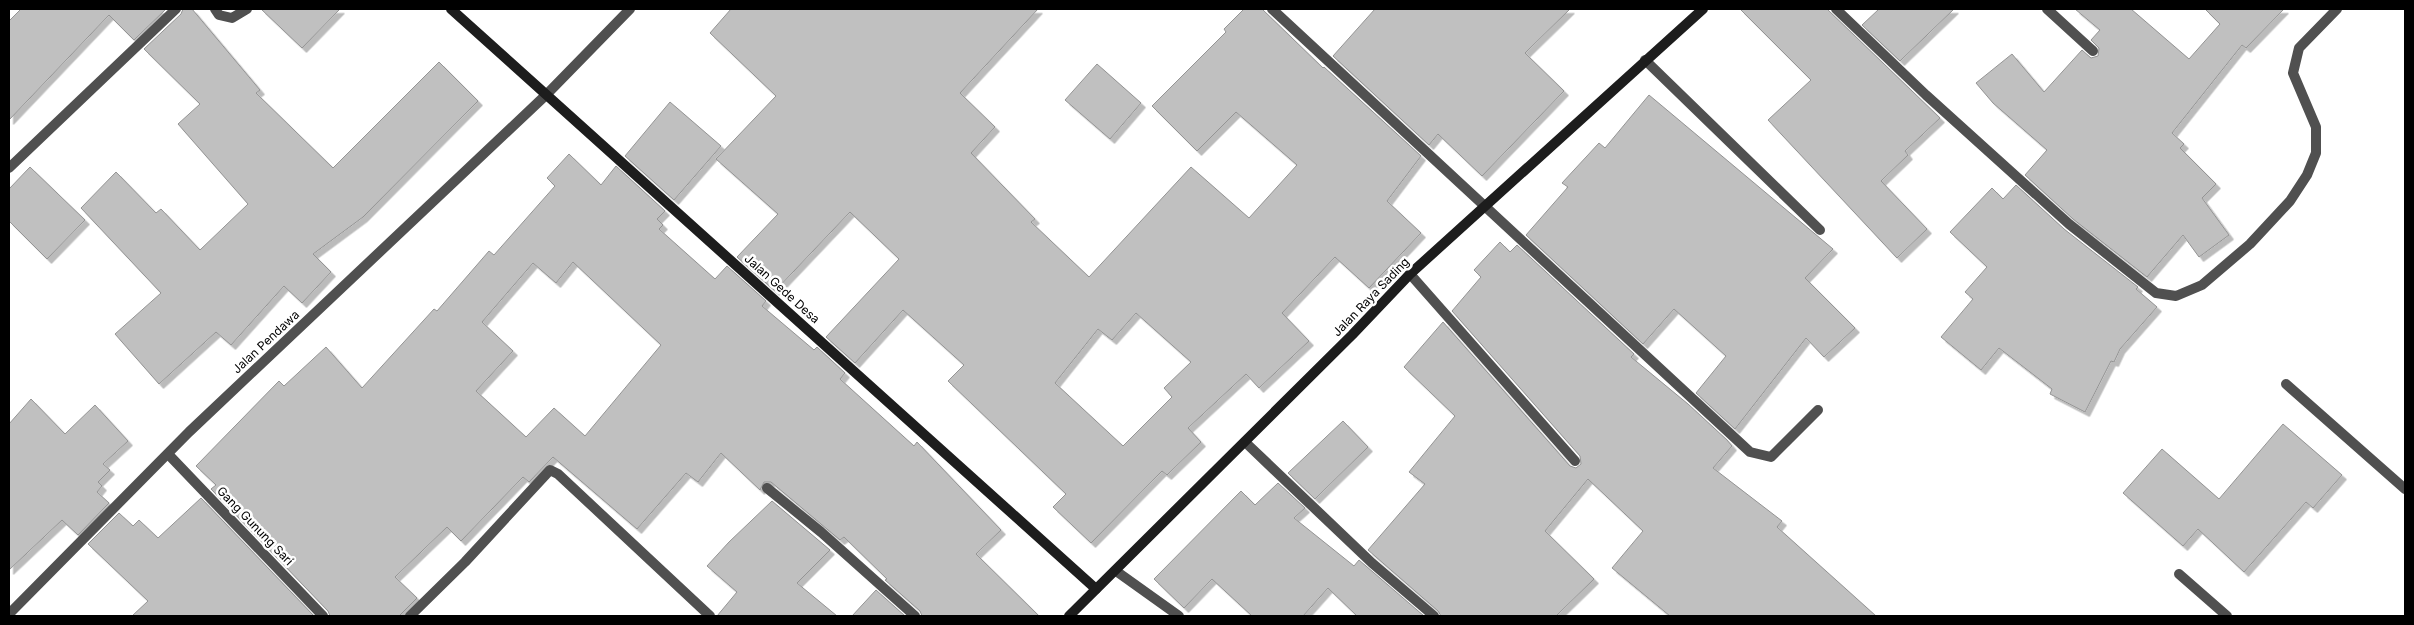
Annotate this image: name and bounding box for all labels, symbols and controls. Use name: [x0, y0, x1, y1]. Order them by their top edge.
street label: Jalan Gede Desa: [742, 251, 823, 326]
street label: Jalan Raya Sading: [1329, 254, 1412, 339]
street label: Jalan Pendawa: [229, 307, 302, 376]
street label: Gang Gunung Sari: [214, 483, 297, 568]

